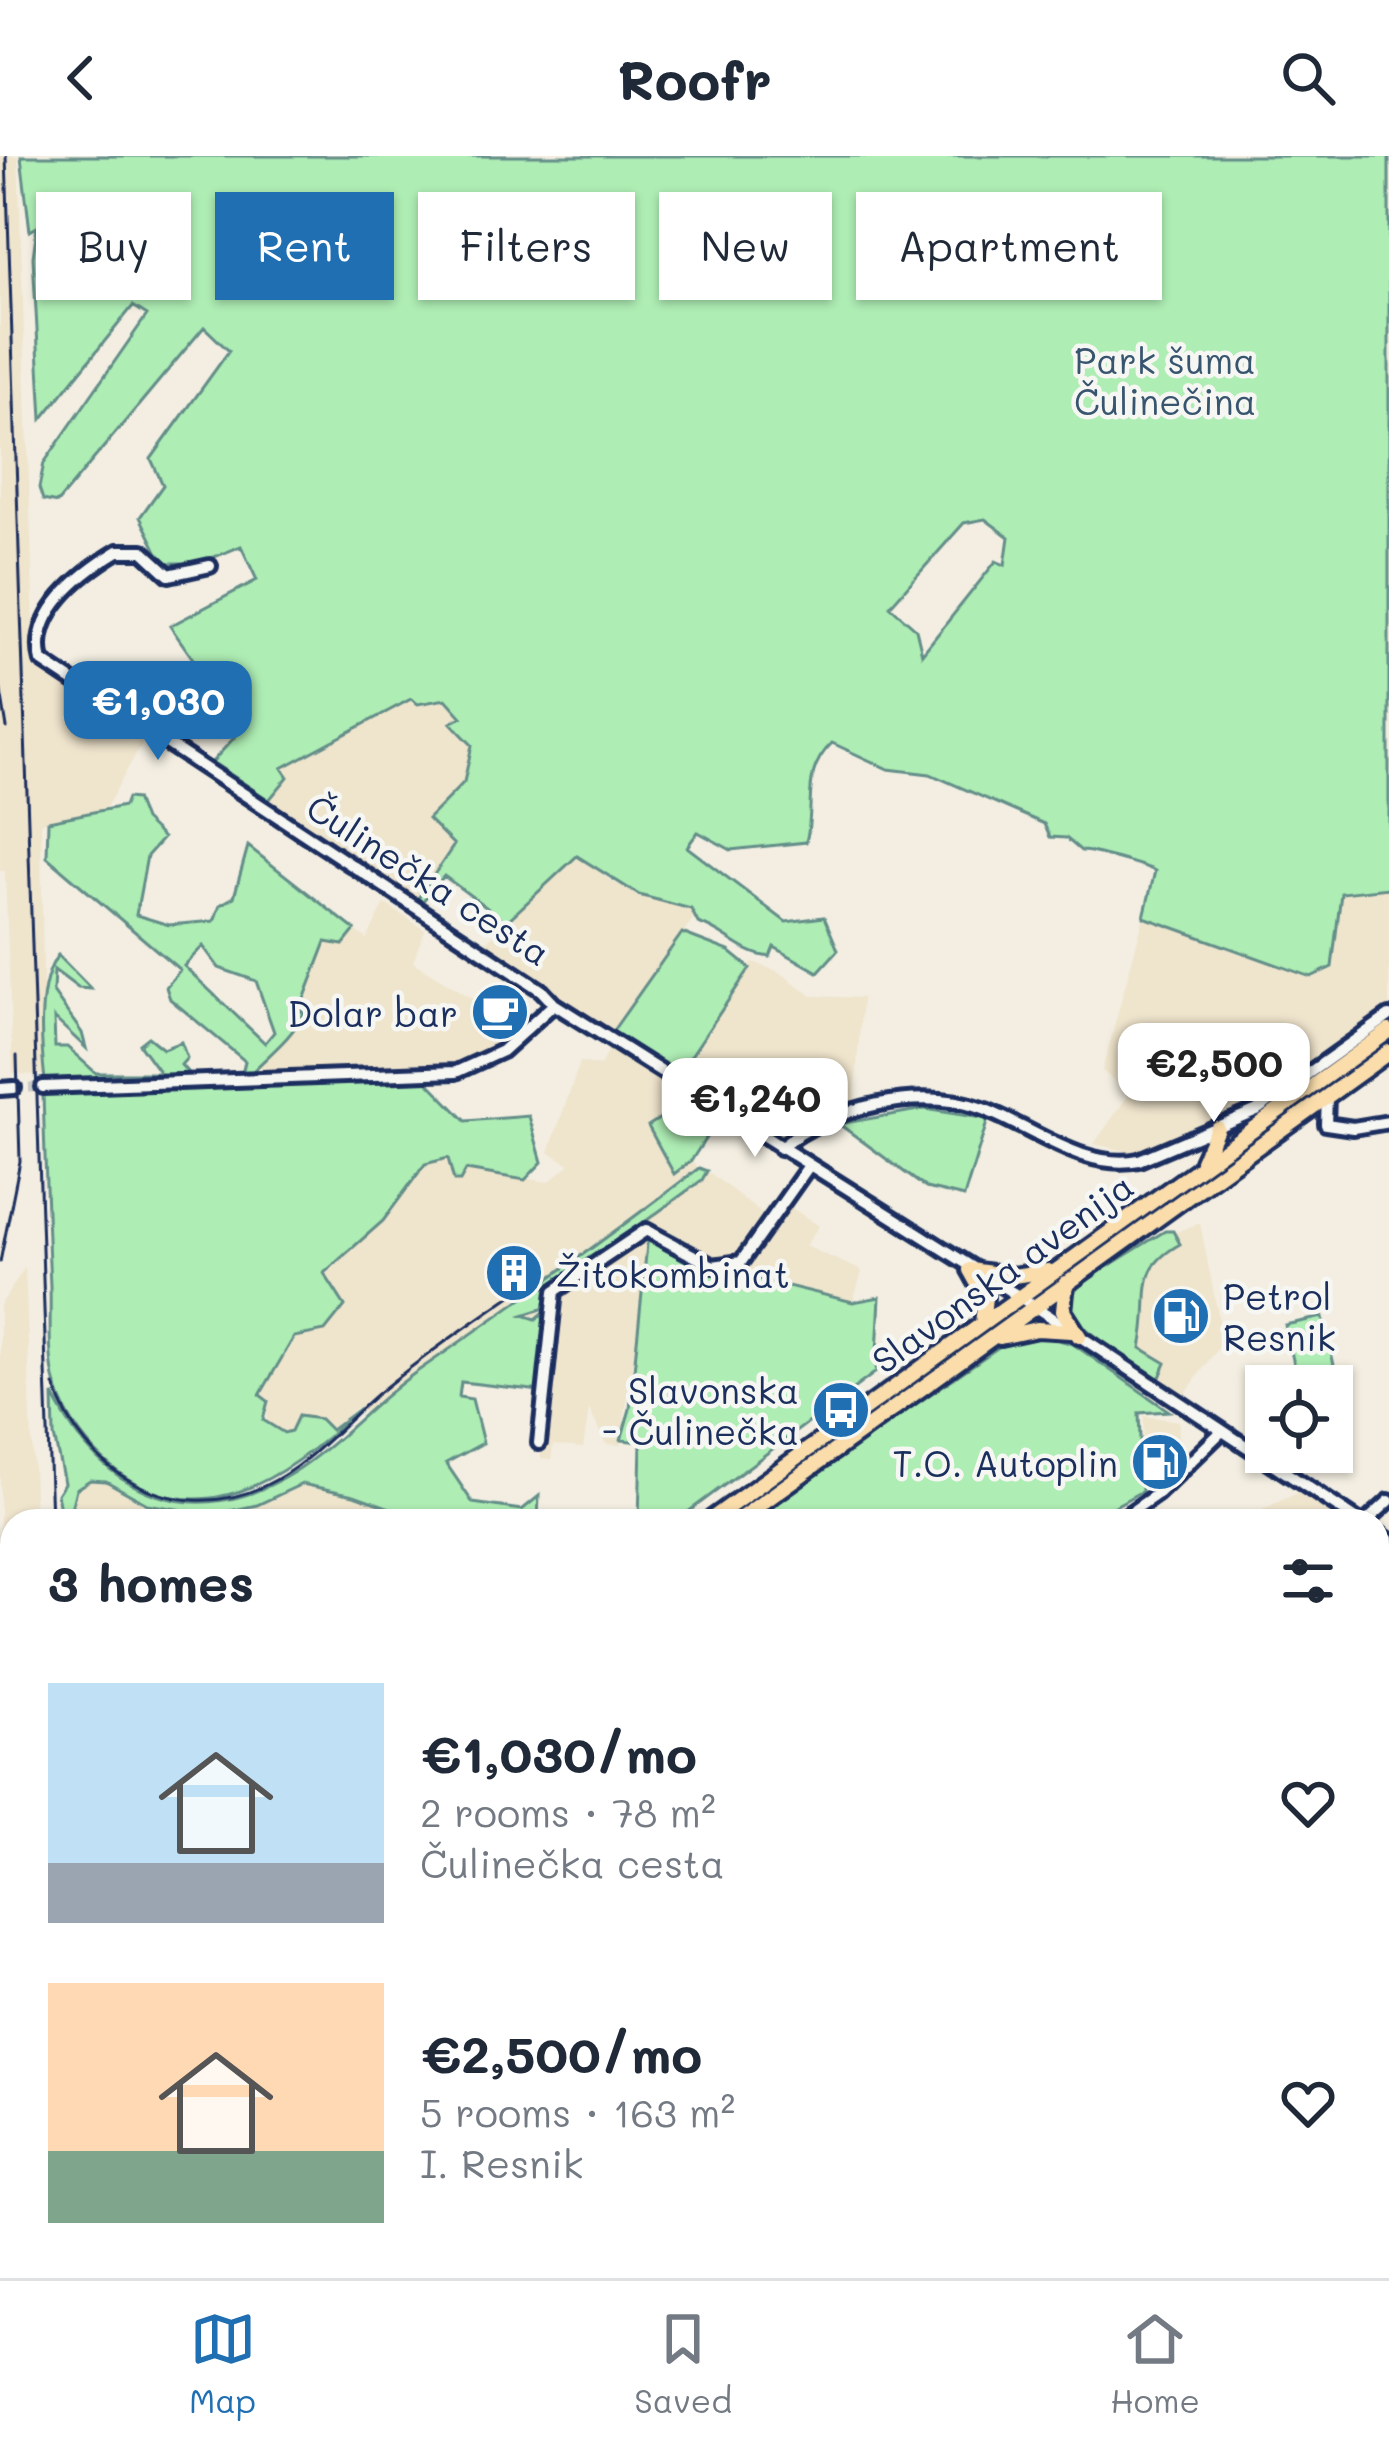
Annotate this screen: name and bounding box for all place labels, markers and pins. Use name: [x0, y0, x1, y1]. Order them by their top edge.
pin: €1,030: [60, 661, 256, 763]
cafe icon: Dolar bar: [469, 981, 531, 1043]
place label: Dolar bar: [287, 989, 458, 1036]
pin: €2,500: [1116, 1023, 1312, 1125]
pin: €1,240: [657, 1058, 853, 1160]
building icon: Žitokombinat: [483, 1242, 545, 1304]
place label: Žitokombinat: [556, 1250, 790, 1297]
place label: Petrol Resnik: [1223, 1272, 1336, 1360]
fuel station icon: Petrol Resnik: [1150, 1285, 1212, 1347]
place label: Slavonska - Čulinečka: [602, 1366, 799, 1454]
bus stop icon: Slavonska - Čulinečka: [810, 1379, 872, 1441]
fuel station icon: T.O. Autoplin: [1129, 1431, 1191, 1493]
place label: T.O. Autoplin: [893, 1439, 1118, 1486]

